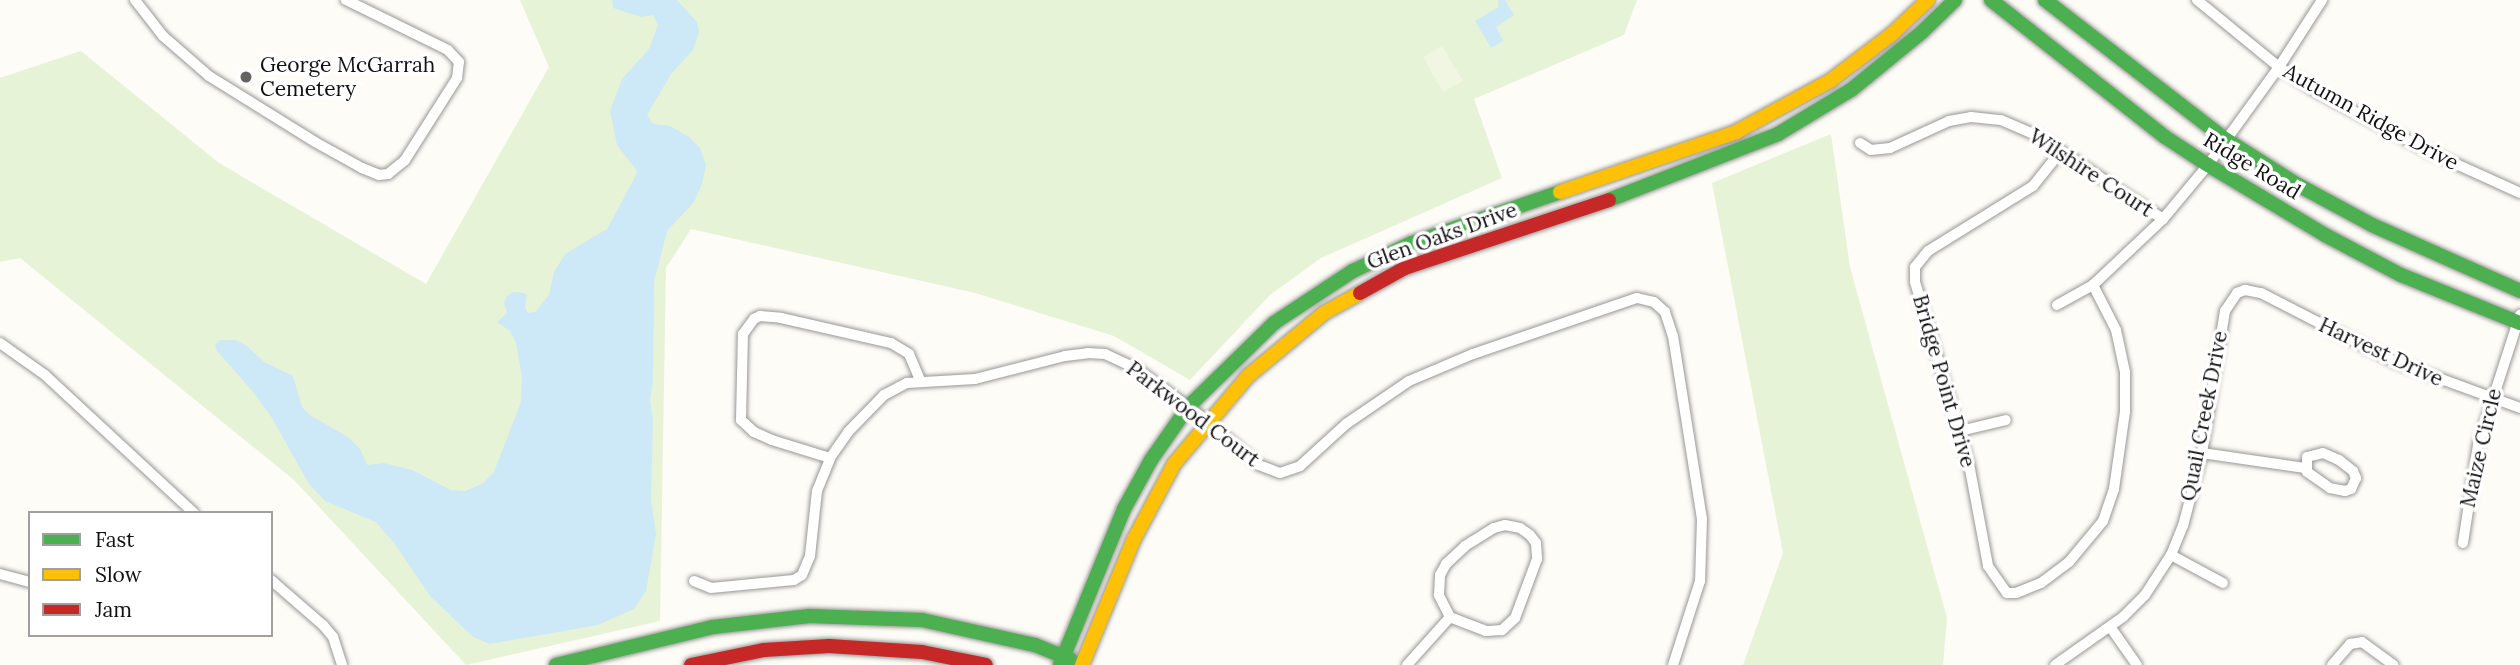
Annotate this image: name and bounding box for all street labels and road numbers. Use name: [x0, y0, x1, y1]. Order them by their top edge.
street label: Autumn Ridge Drive: [2279, 58, 2463, 176]
street label: Wilshire Court: [2024, 123, 2158, 223]
street label: Ridge Road: [2199, 127, 2305, 205]
street label: Glen Oaks Drive: [1364, 197, 1520, 275]
street label: Bridge Point Drive: [1907, 292, 1981, 470]
street label: Harvest Drive: [2315, 312, 2447, 392]
street label: Quail Creek Drive: [2175, 329, 2233, 503]
street label: Parkwood Court: [1122, 356, 1264, 472]
street label: Maize Circle: [2455, 386, 2507, 510]

